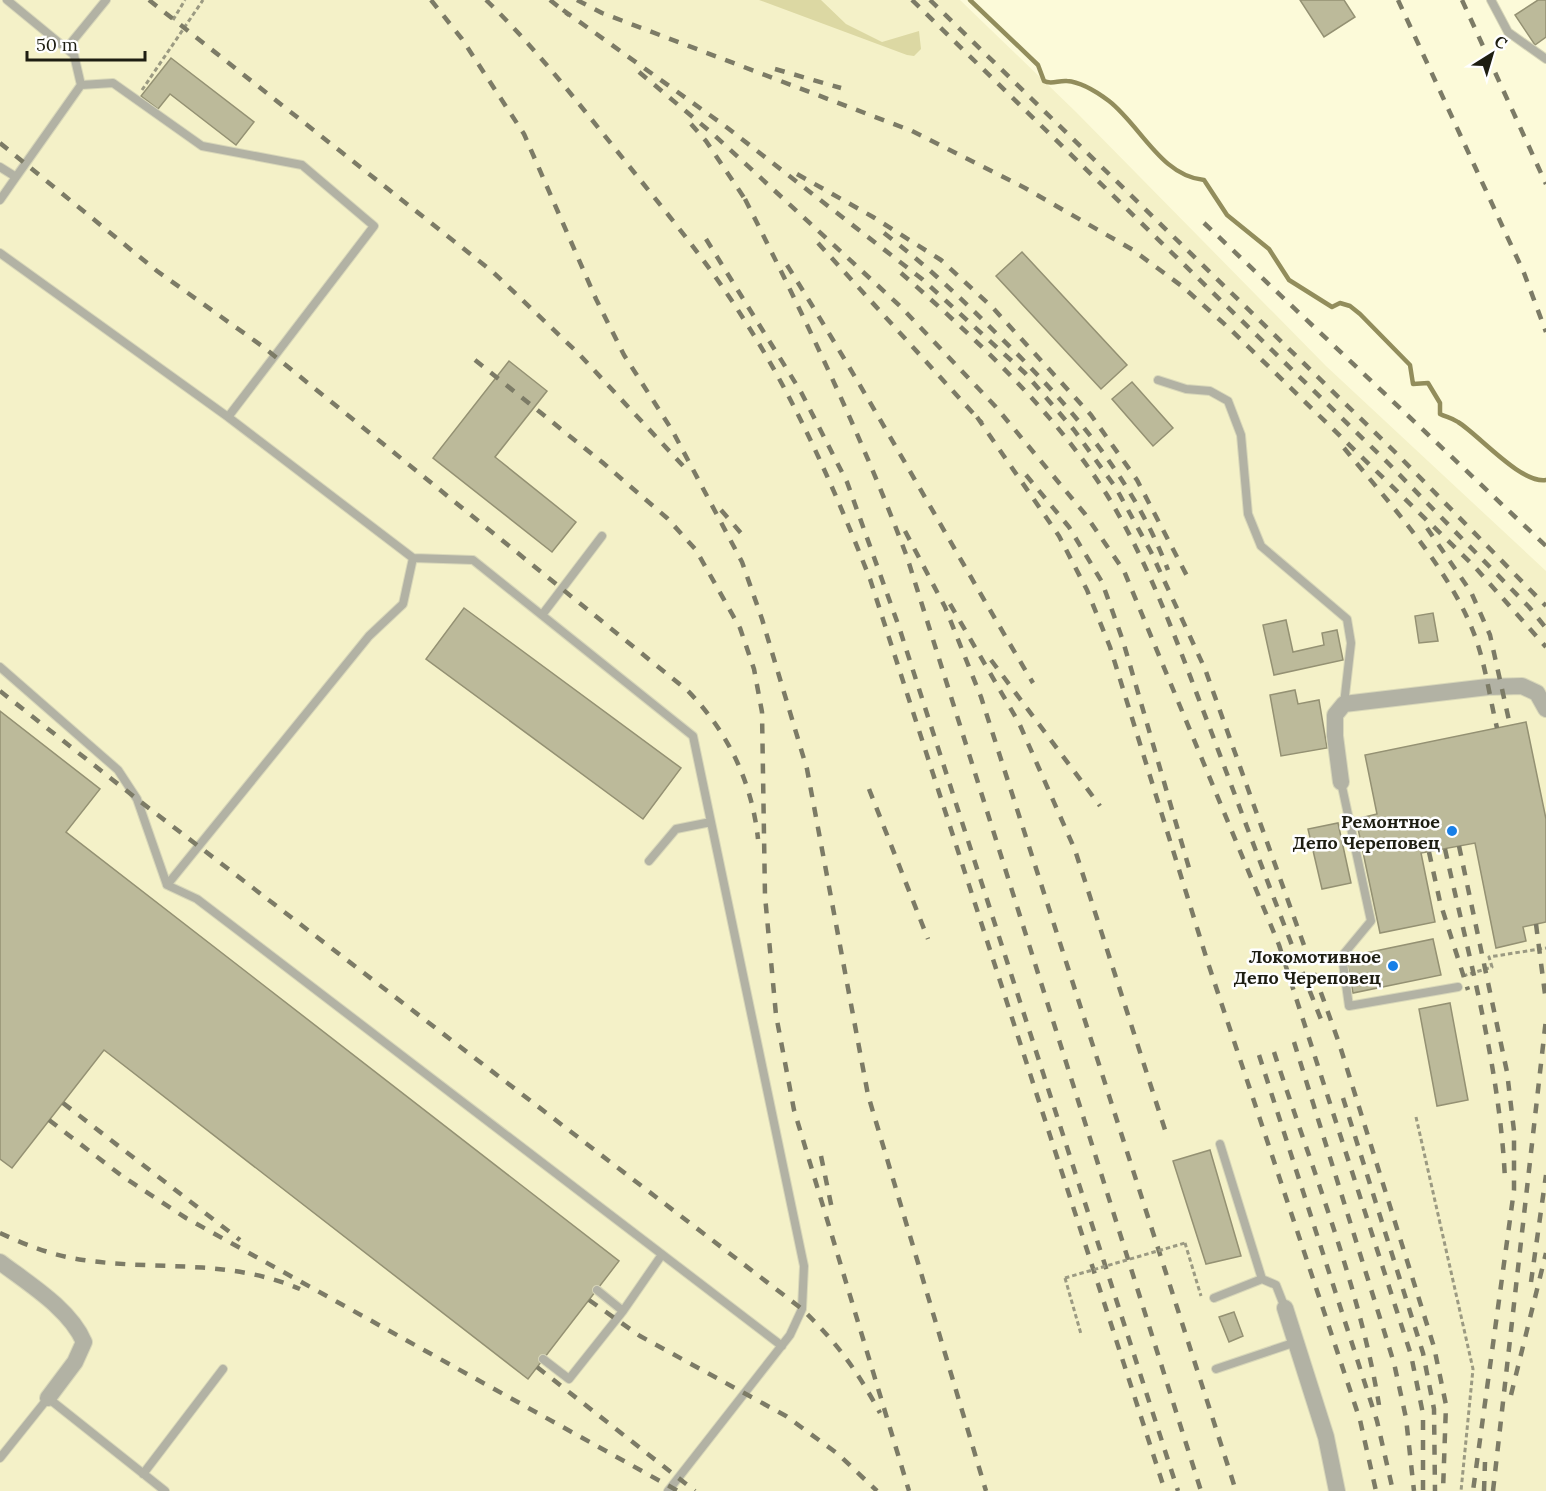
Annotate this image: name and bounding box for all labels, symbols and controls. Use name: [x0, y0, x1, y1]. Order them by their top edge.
scale bar: [27, 24, 146, 62]
north arrow: [1462, 24, 1522, 84]
text: С: [1491, 31, 1511, 53]
text: 50 m: [36, 33, 78, 56]
place label: Ремонтное Депо Череповец: [1293, 810, 1440, 854]
marker: Ремонтное Депо Череповец: [1445, 824, 1459, 838]
place label: Локомотивное Депо Череповец: [1234, 945, 1381, 989]
marker: Локомотивное Депо Череповец: [1386, 959, 1400, 973]

